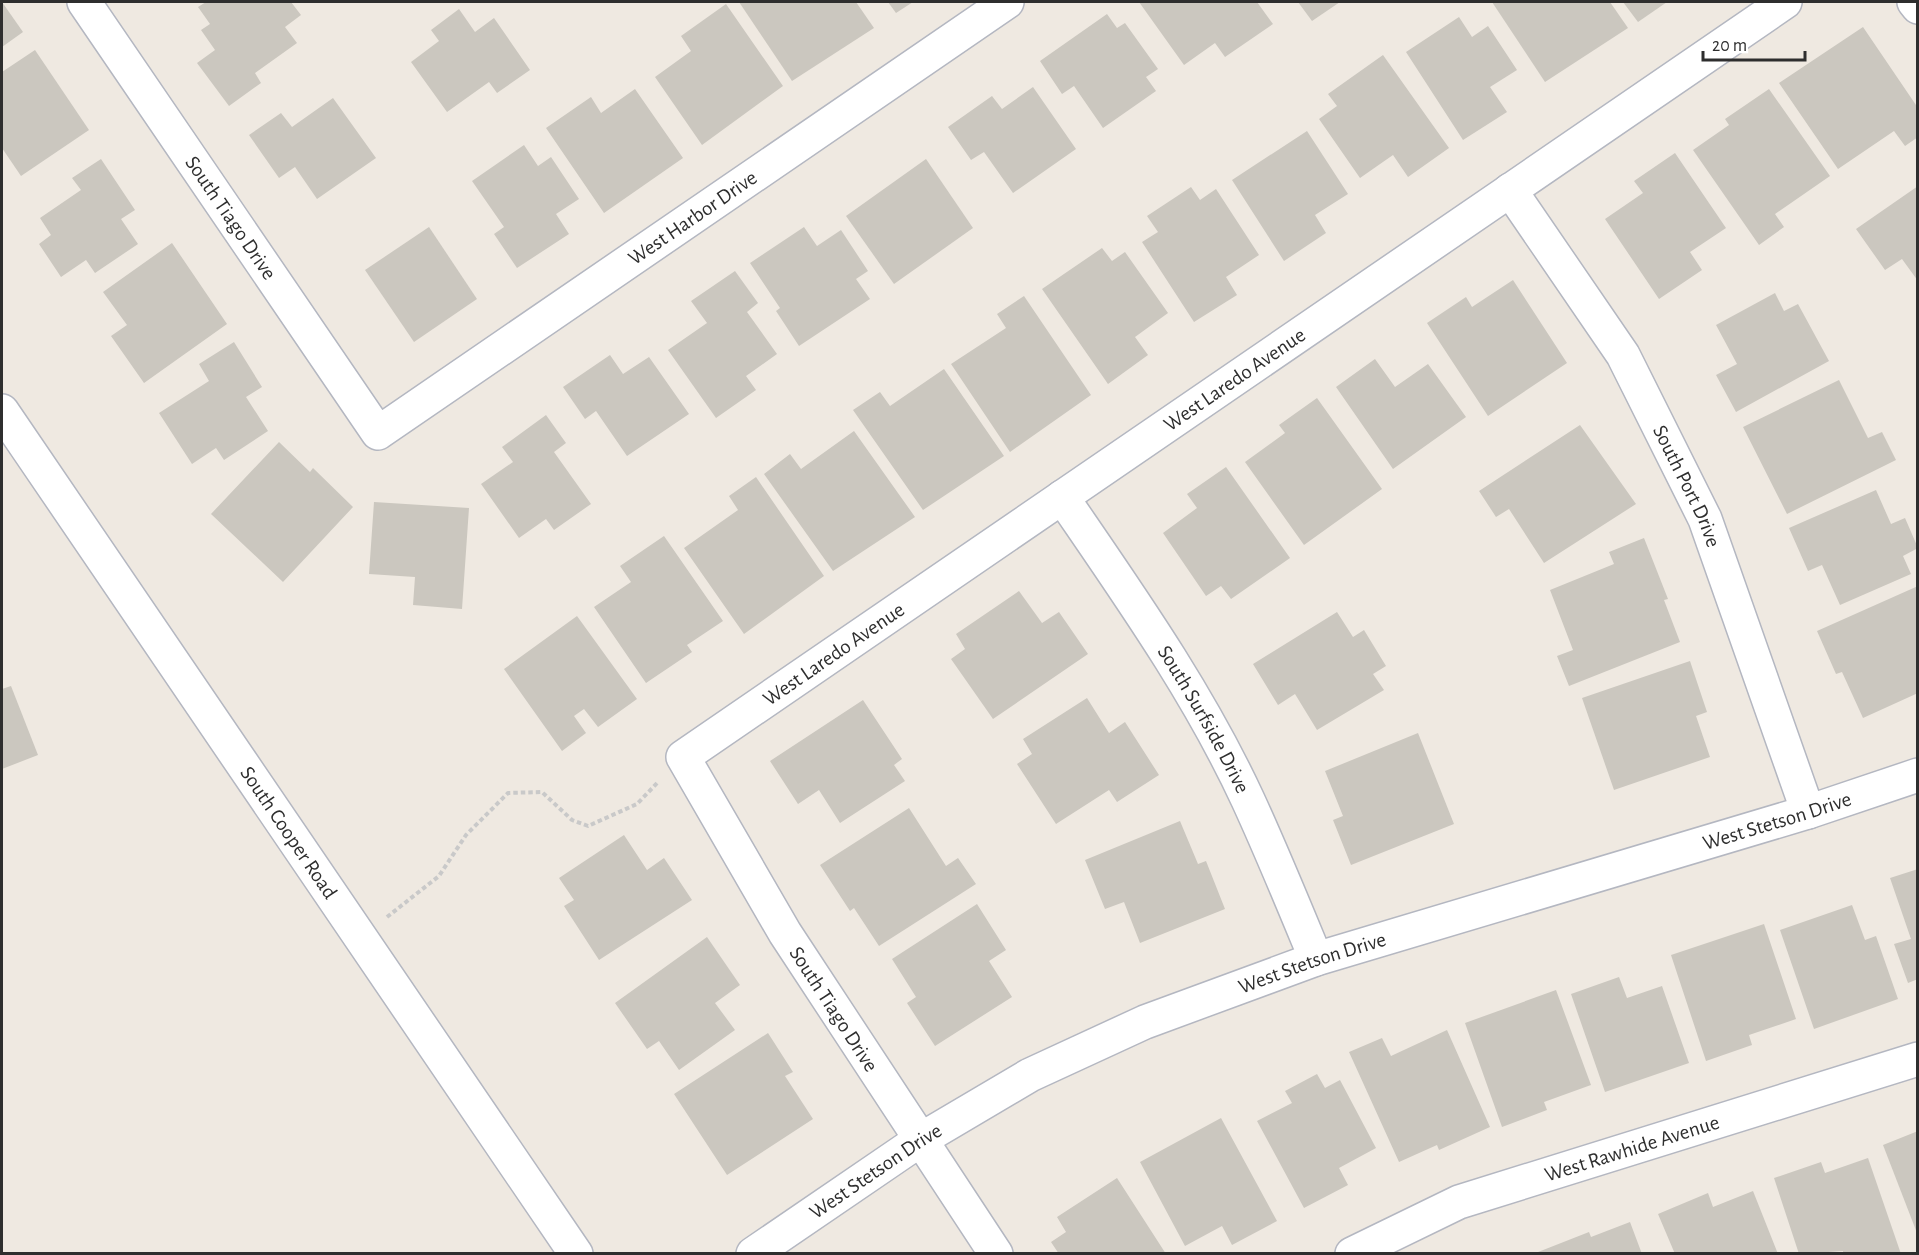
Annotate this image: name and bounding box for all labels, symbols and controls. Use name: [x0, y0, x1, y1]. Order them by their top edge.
scale bar: [1703, 24, 1805, 62]
text: 20 m: [1712, 37, 1747, 55]
street label: South Tiago Drive: [181, 152, 280, 283]
street label: West Harbor Drive: [625, 167, 761, 269]
street label: West Laredo Avenue: [1160, 324, 1309, 435]
street label: South Port Drive: [1649, 422, 1724, 550]
street label: West Laredo Avenue: [759, 599, 908, 710]
street label: South Surfside Drive: [1154, 642, 1253, 797]
street label: South Cooper Road: [236, 763, 341, 903]
street label: West Stetson Drive: [1700, 788, 1854, 854]
street label: West Stetson Drive: [1236, 929, 1388, 998]
street label: South Tiago Drive: [785, 943, 882, 1076]
street label: West Rawhide Avenue: [1542, 1112, 1722, 1186]
street label: West Stetson Drive: [806, 1120, 945, 1223]

